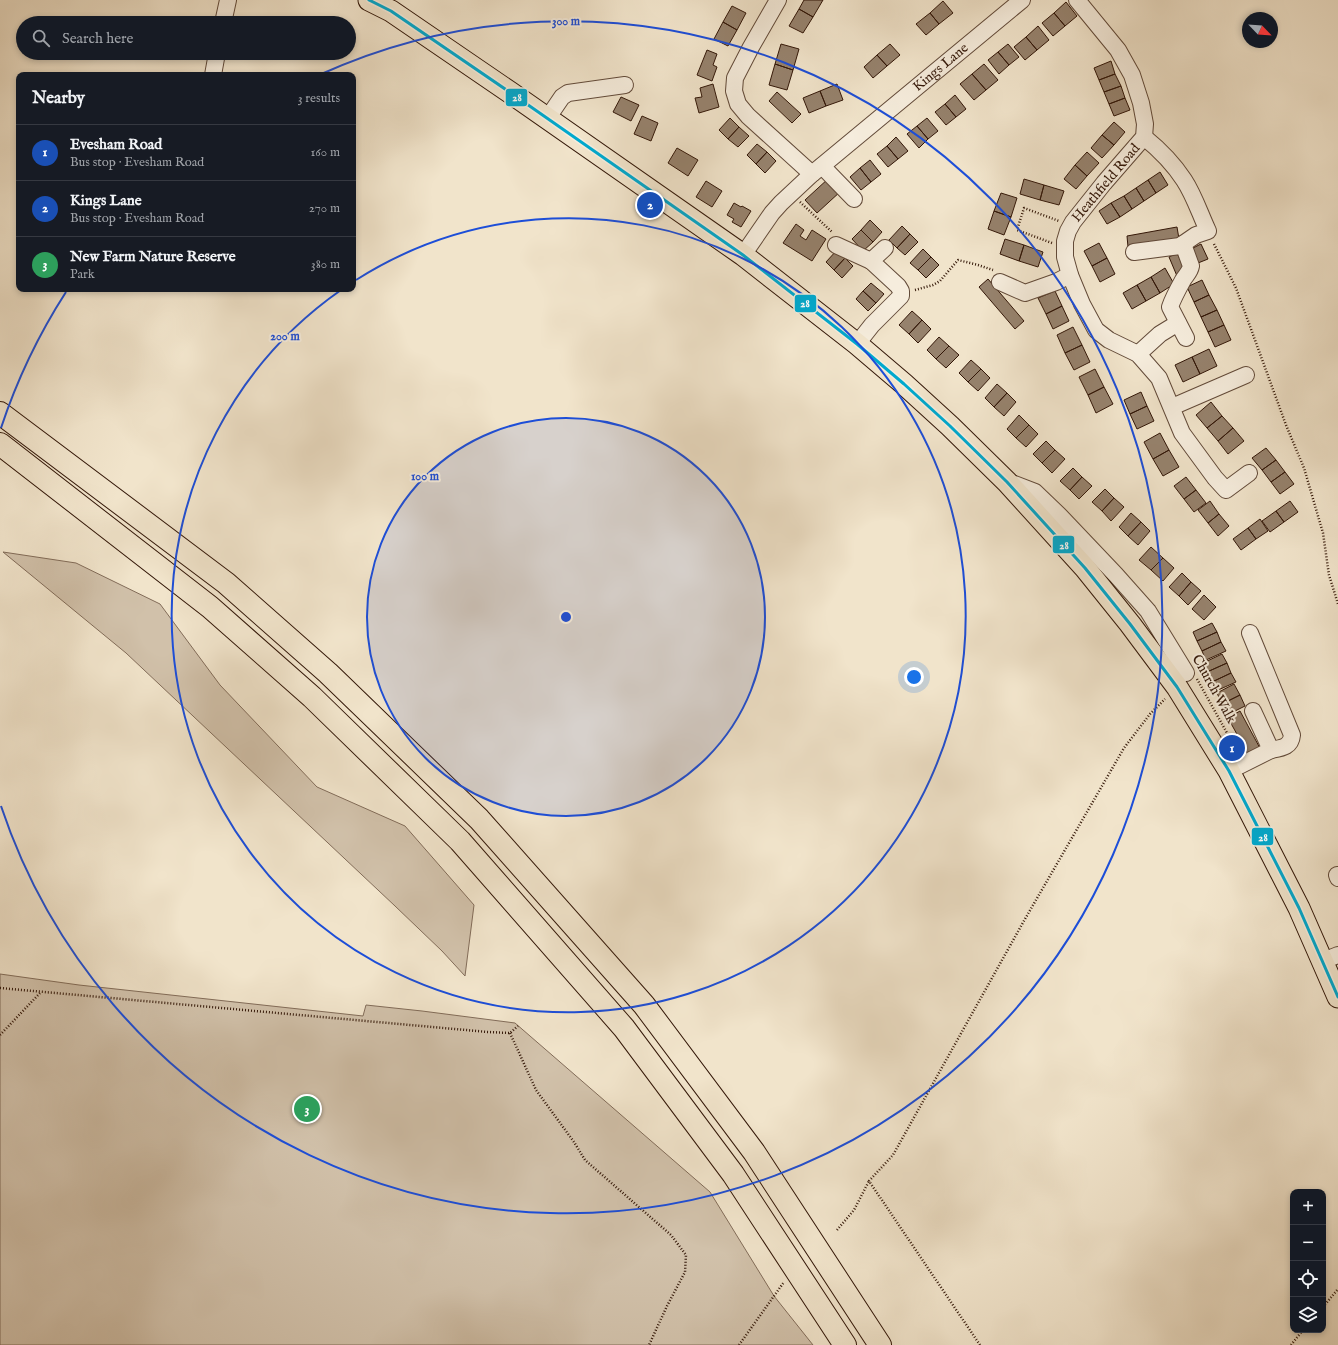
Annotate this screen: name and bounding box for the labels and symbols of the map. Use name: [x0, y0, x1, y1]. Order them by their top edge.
north arrow: [1242, 12, 1278, 48]
text: 300 m: [552, 14, 581, 29]
street label: Kings Lane: [909, 39, 973, 96]
line badge: 28: [505, 88, 528, 107]
text: 28: [512, 91, 522, 105]
street label: Heathfield Road: [1068, 140, 1144, 226]
pin: 2: [637, 190, 663, 220]
line badge: 28: [794, 294, 817, 313]
text: 28: [800, 297, 810, 311]
text: 200 m: [270, 329, 300, 344]
text: 100 m: [411, 469, 440, 484]
line badge: 28: [1052, 535, 1075, 554]
text: 28: [1059, 539, 1069, 553]
centre of rings: [559, 610, 573, 624]
street label: Church Walk: [1188, 651, 1241, 727]
your location: [904, 667, 924, 687]
pin: 1: [1219, 733, 1245, 763]
line badge: 28: [1251, 827, 1274, 846]
text: 28: [1258, 831, 1268, 845]
pin: 3: [294, 1094, 320, 1124]

